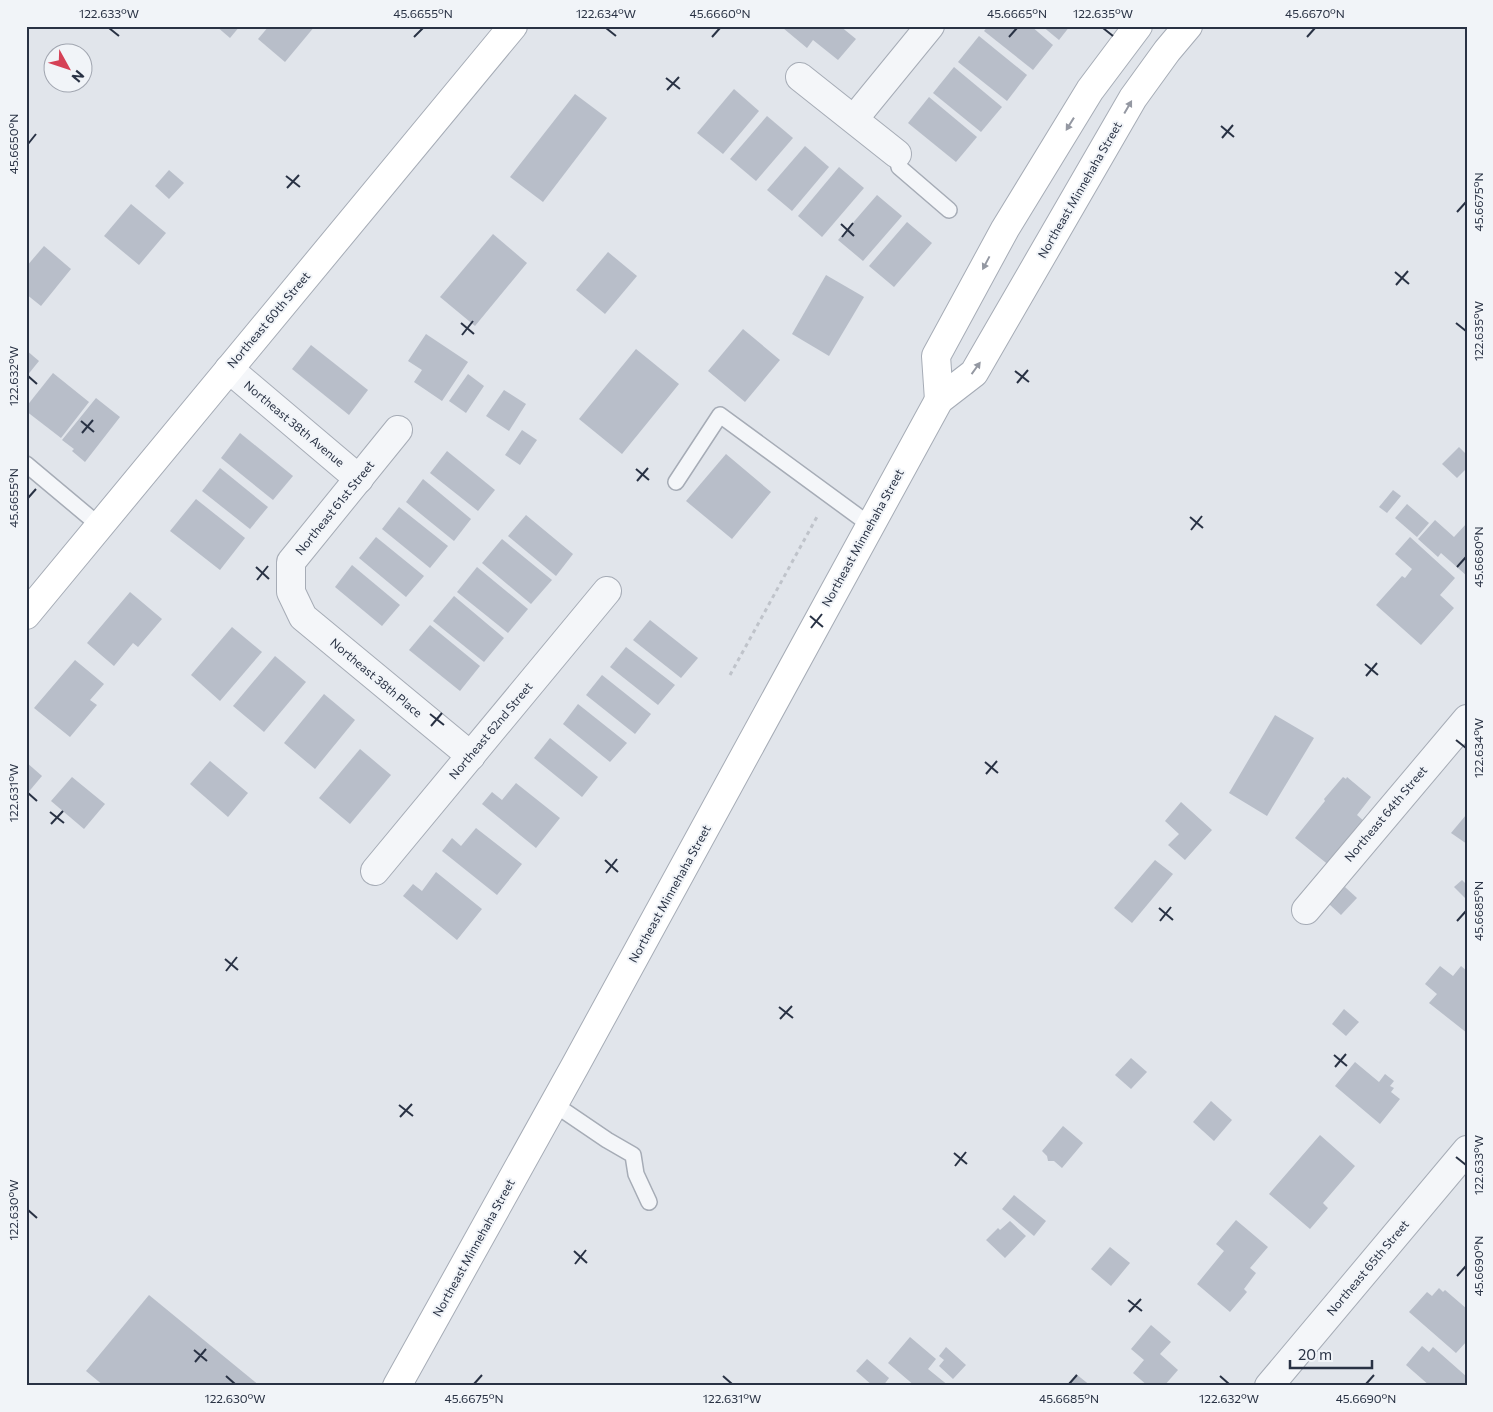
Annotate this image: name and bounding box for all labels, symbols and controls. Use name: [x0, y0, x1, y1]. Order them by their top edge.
text: 122.633°W: [79, 6, 139, 20]
text: 45.6655°N: [393, 6, 453, 20]
text: 122.634°W: [576, 6, 636, 20]
text: 45.6660°N: [690, 6, 750, 20]
text: 45.6665°N: [987, 6, 1047, 20]
text: 122.635°W: [1073, 6, 1133, 20]
text: 45.6670°N: [1285, 6, 1345, 20]
north arrow: [42, 42, 92, 92]
text: N: [68, 67, 88, 86]
one-way arrow: [1123, 101, 1132, 114]
text: 45.6650°N: [6, 114, 20, 174]
one-way arrow: [1065, 117, 1074, 130]
street label: Northeast Minnehaha Street: [1034, 119, 1124, 260]
text: 45.6675°N: [1471, 173, 1485, 231]
one-way arrow: [982, 256, 991, 270]
street label: Northeast 60th Street: [224, 268, 313, 370]
text: 122.635°W: [1471, 301, 1485, 361]
text: 122.632°W: [6, 346, 20, 406]
one-way arrow: [970, 362, 981, 375]
street label: Northeast 38th Avenue: [242, 377, 348, 469]
street label: Northeast 61st Street: [292, 457, 377, 557]
street label: Northeast Minnehaha Street: [818, 466, 906, 609]
text: 45.6655°N: [6, 468, 20, 528]
text: 45.6680°N: [1471, 527, 1485, 587]
street label: Northeast 38th Place: [328, 635, 425, 720]
street label: Northeast 62nd Street: [446, 679, 535, 782]
text: 122.634°W: [1471, 718, 1485, 778]
street label: Northeast 64th Street: [1341, 763, 1429, 864]
text: 122.631°W: [6, 764, 20, 822]
street label: Northeast Minnehaha Street: [625, 822, 713, 965]
text: 45.6685°N: [1471, 881, 1485, 941]
text: 122.633°W: [1471, 1135, 1485, 1195]
street label: Northeast Minnehaha Street: [429, 1176, 517, 1319]
text: 122.630°W: [6, 1180, 20, 1240]
street label: Northeast 65th Street: [1323, 1217, 1411, 1318]
text: 45.6690°N: [1471, 1236, 1485, 1296]
scale bar: [1290, 1337, 1373, 1369]
text: 20 m: [1298, 1345, 1332, 1363]
text: 122.630°W: [205, 1391, 265, 1405]
text: 45.6675°N: [445, 1391, 503, 1405]
text: 122.631°W: [703, 1391, 761, 1405]
text: 45.6685°N: [1039, 1391, 1099, 1405]
text: 122.632°W: [1199, 1391, 1259, 1405]
text: 45.6690°N: [1336, 1391, 1396, 1405]

